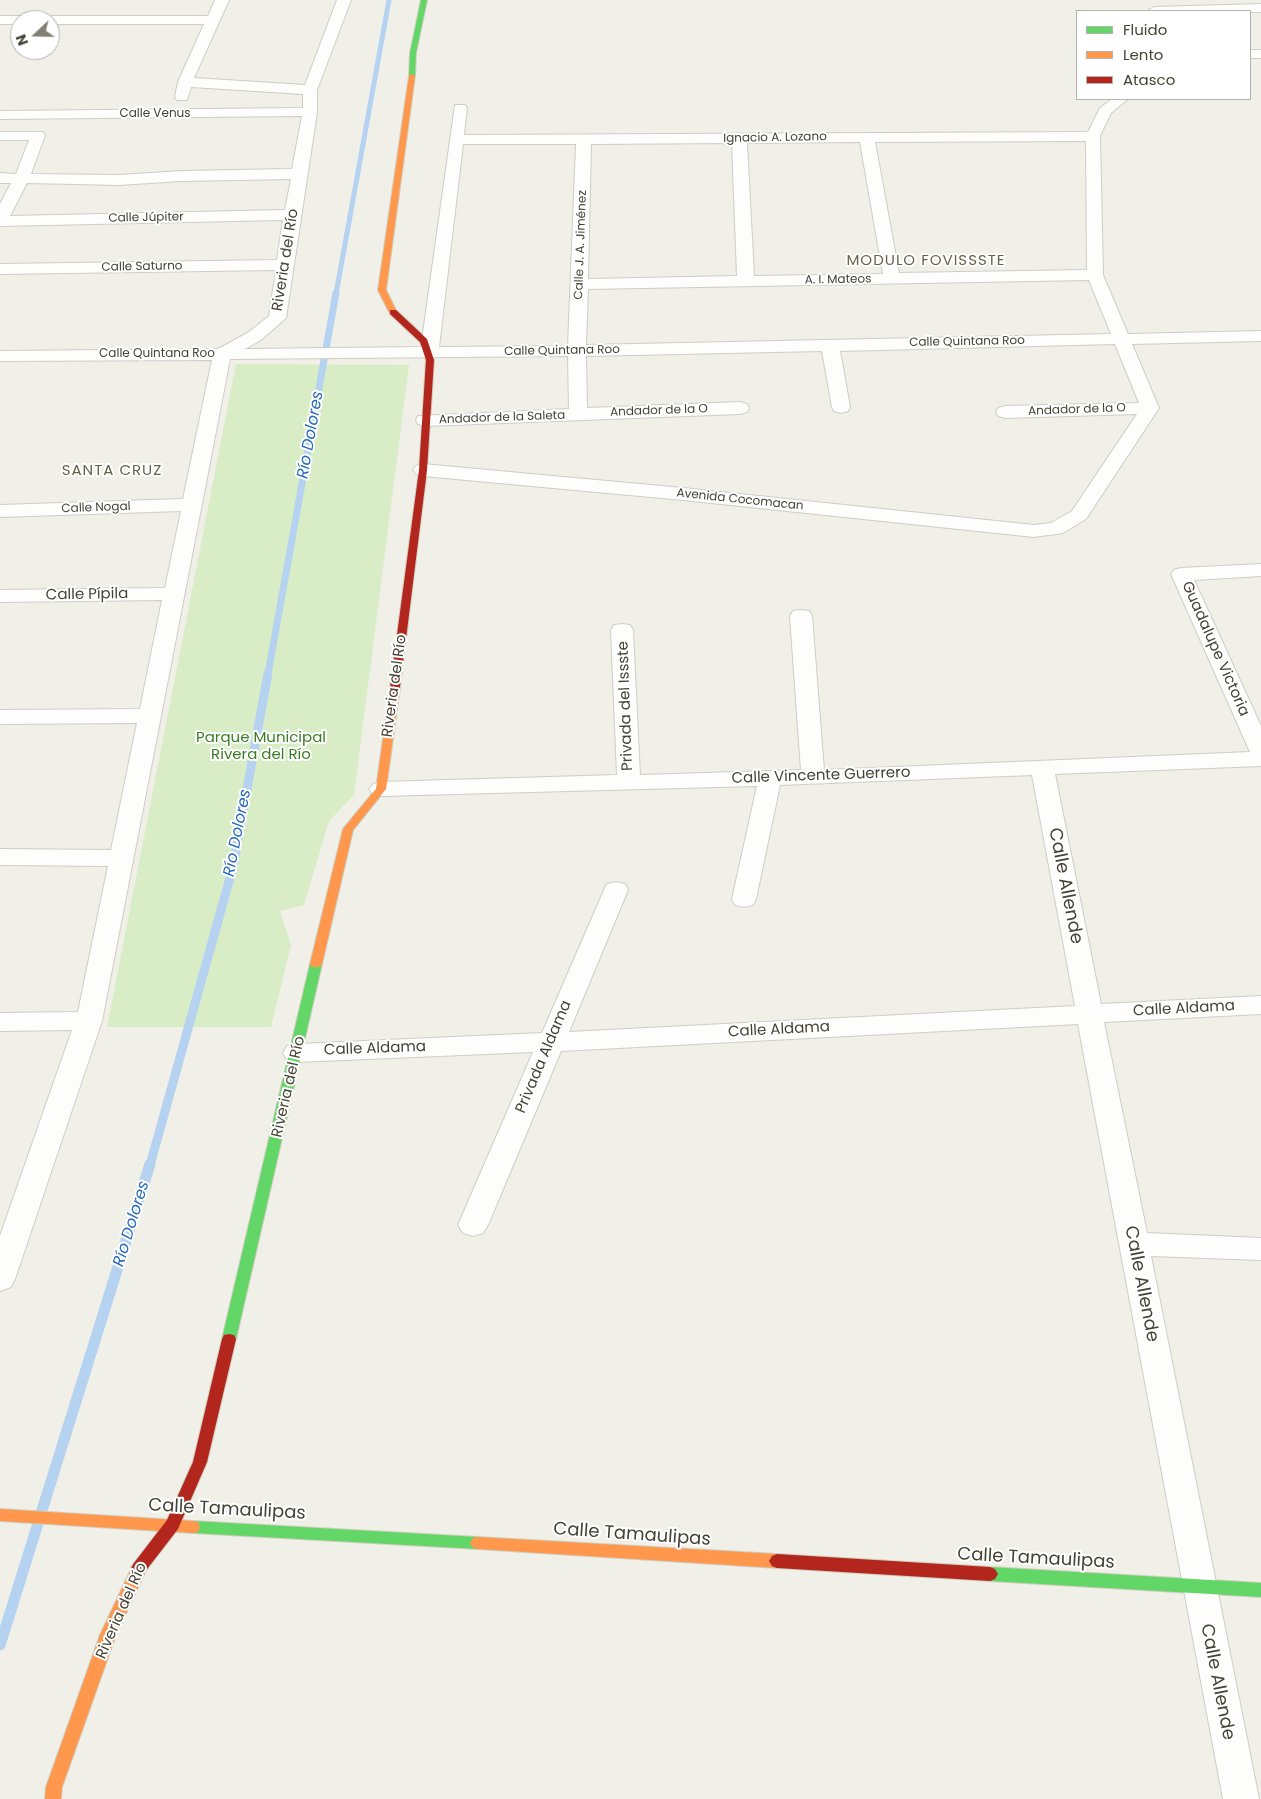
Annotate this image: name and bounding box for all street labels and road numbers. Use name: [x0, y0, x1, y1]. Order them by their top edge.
street label: Calle Venus: [119, 107, 191, 121]
street label: Ignacio A. Lozano: [723, 130, 827, 146]
street label: Calle J. A. Jiménez: [572, 190, 590, 300]
street label: Riveria del Río: [269, 207, 303, 313]
street label: Calle Júpiter: [108, 210, 184, 226]
street label: Calle Saturno: [101, 259, 183, 275]
street label: A. I. Mateos: [805, 272, 871, 288]
street label: Calle Quintana Roo: [909, 334, 1025, 350]
street label: Calle Quintana Roo: [504, 343, 620, 359]
street label: Calle Quintana Roo: [99, 347, 215, 361]
street label: Andador de la O: [1028, 401, 1126, 419]
street label: Andador de la O: [610, 402, 708, 420]
street label: Andador de la Saleta: [439, 409, 565, 427]
street label: Avenida Cocomacan: [676, 486, 804, 514]
street label: Calle Nogal: [61, 500, 131, 516]
street label: Guadalupe Victoria: [1177, 579, 1253, 719]
street label: Calle Pípila: [46, 585, 128, 605]
street label: Riveria del Río: [379, 634, 411, 738]
street label: Privada del Issste: [615, 641, 637, 771]
street label: Calle Vincente Guerrero: [731, 764, 911, 788]
street label: Calle Allende: [1043, 826, 1087, 946]
street label: Calle Aldama: [1133, 997, 1235, 1021]
street label: Privada Aldama: [512, 998, 576, 1116]
street label: Calle Aldama: [728, 1018, 830, 1042]
street label: Riveria del Río: [269, 1035, 309, 1139]
street label: Calle Aldama: [324, 1038, 426, 1060]
street label: Calle Allende: [1119, 1224, 1163, 1344]
street label: Calle Tamaulipas: [148, 1495, 306, 1525]
street label: Calle Tamaulipas: [553, 1519, 711, 1551]
street label: Calle Tamaulipas: [957, 1544, 1115, 1574]
street label: Riveria del Río: [93, 1560, 151, 1662]
street label: Calle Allende: [1195, 1622, 1239, 1742]

